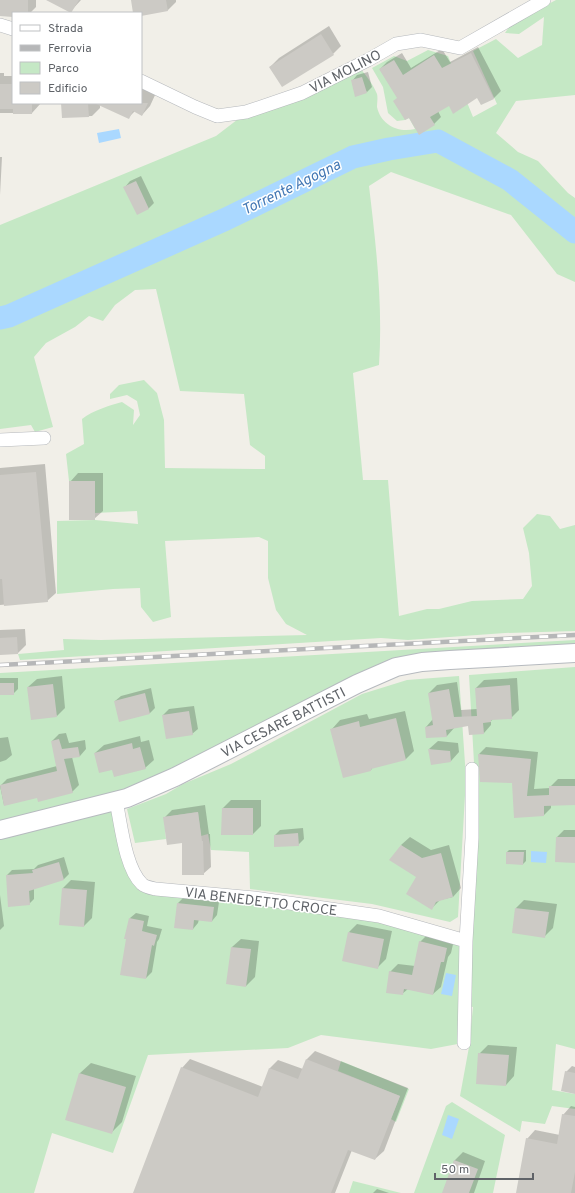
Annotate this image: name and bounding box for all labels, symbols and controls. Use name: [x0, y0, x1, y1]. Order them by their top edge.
legend: [12, 12, 142, 104]
text: Strada: [48, 21, 83, 37]
text: Ferrovia: [48, 41, 91, 57]
street label: VIA MOLINO: [307, 47, 384, 98]
text: Parco: [48, 61, 79, 77]
text: Edificio: [48, 81, 88, 97]
water label: Torrente Agogna: [239, 156, 344, 220]
street label: VIA CESARE BATTISTI: [219, 685, 349, 762]
street label: VIA BENEDETTO CROCE: [184, 885, 338, 920]
scale bar: [435, 1155, 533, 1181]
text: 50 m: [441, 1162, 469, 1178]

